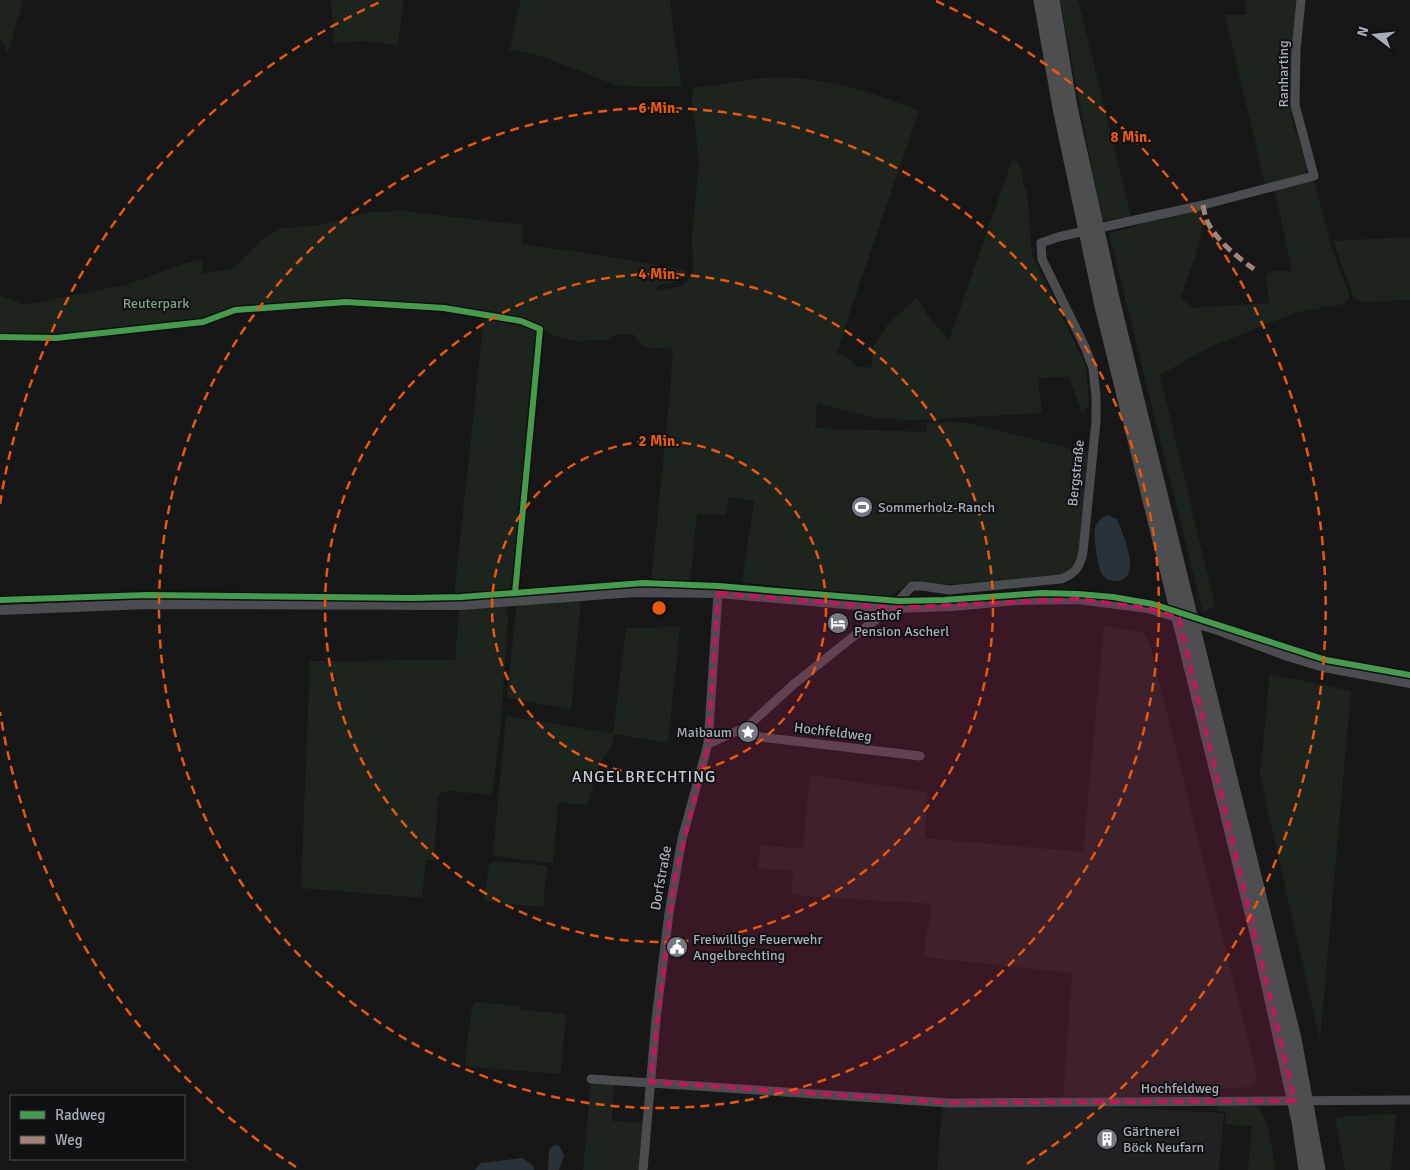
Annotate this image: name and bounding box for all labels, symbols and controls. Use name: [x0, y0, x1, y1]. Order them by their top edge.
north arrow: [1350, 10, 1400, 60]
text: N: [1353, 25, 1372, 39]
street label: Ranharting: [1275, 40, 1292, 108]
text: 6 Min.: [639, 99, 679, 117]
text: 8 Min.: [1111, 128, 1151, 146]
text: 4 Min.: [639, 265, 679, 283]
park label: Reuterpark: [123, 295, 189, 312]
text: 2 Min.: [639, 432, 679, 450]
street label: Bergstraße: [1064, 439, 1088, 507]
sports icon: Sommerholz-Ranch: [850, 495, 874, 519]
place label: Sommerholz-Ranch: [878, 499, 995, 516]
centre of rings: [650, 599, 668, 617]
place label: Gasthof Pension Ascherl: [854, 607, 949, 640]
hotel icon: Gasthof Pension Ascherl: [826, 611, 850, 635]
street label: Hochfeldweg: [793, 719, 873, 745]
place icon: Maibaum: [736, 720, 760, 744]
place label: Maibaum: [676, 724, 732, 741]
district label: ANGELBRECHTING: [572, 767, 716, 787]
street label: Dorfstraße: [647, 844, 675, 912]
place label: Freiwillige Feuerwehr Angelbrechting: [693, 931, 823, 964]
public building icon: Freiwillige Feuerwehr Angelbrechting: [665, 935, 689, 959]
street label: Hochfeldweg: [1141, 1080, 1219, 1097]
legend: [10, 1095, 185, 1160]
text: Radweg: [55, 1106, 106, 1124]
place label: Gärtnerei Böck Neufarn: [1123, 1123, 1204, 1156]
building icon: Gärtnerei Böck Neufarn: [1095, 1127, 1119, 1151]
text: Weg: [55, 1131, 83, 1149]

